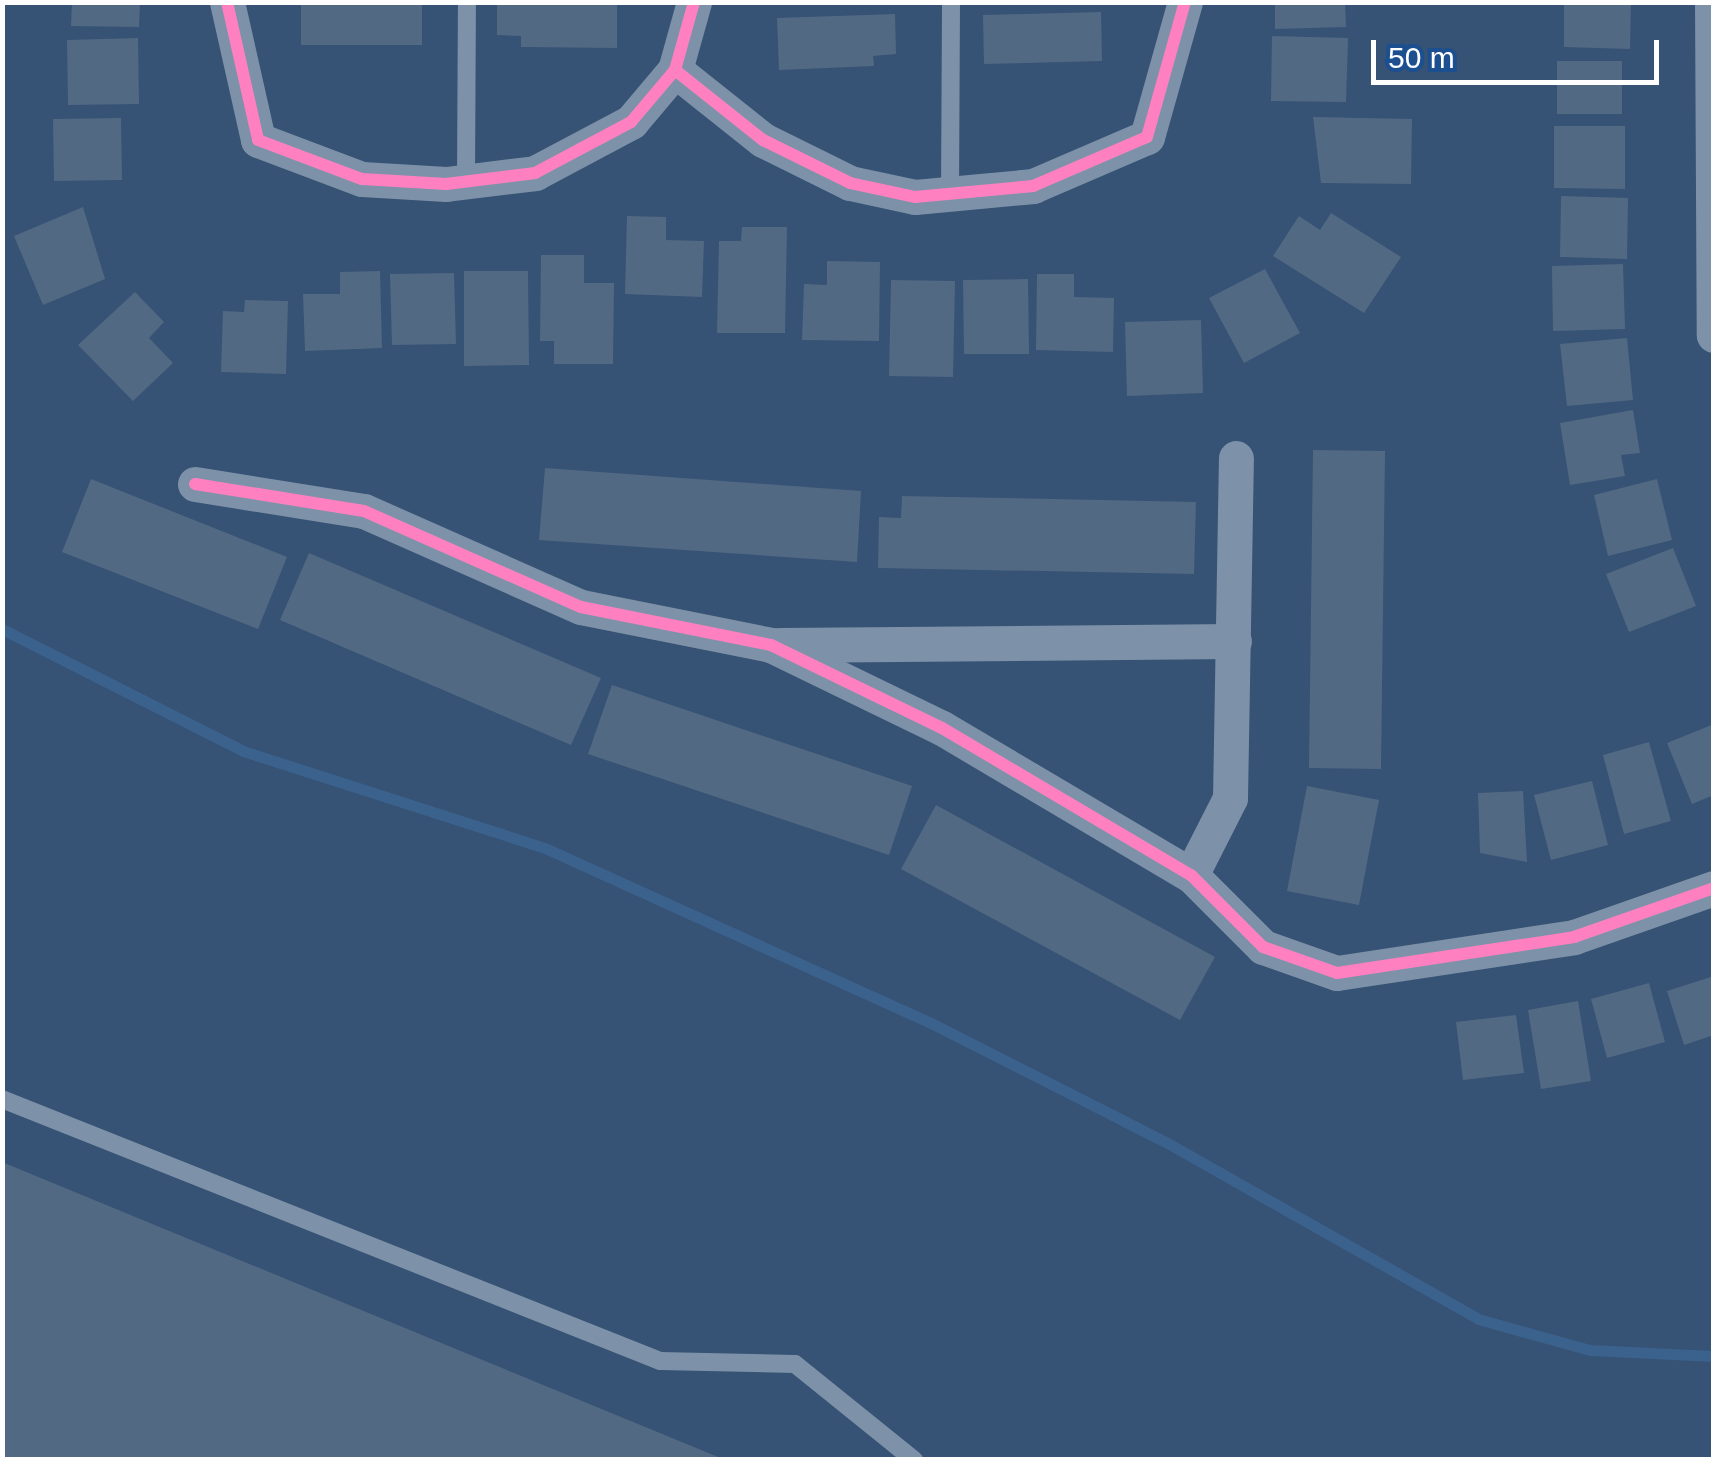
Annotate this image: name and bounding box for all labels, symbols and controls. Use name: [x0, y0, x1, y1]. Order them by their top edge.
scale bar: [1376, 20, 1664, 82]
text: 50 m: [1388, 41, 1455, 74]

